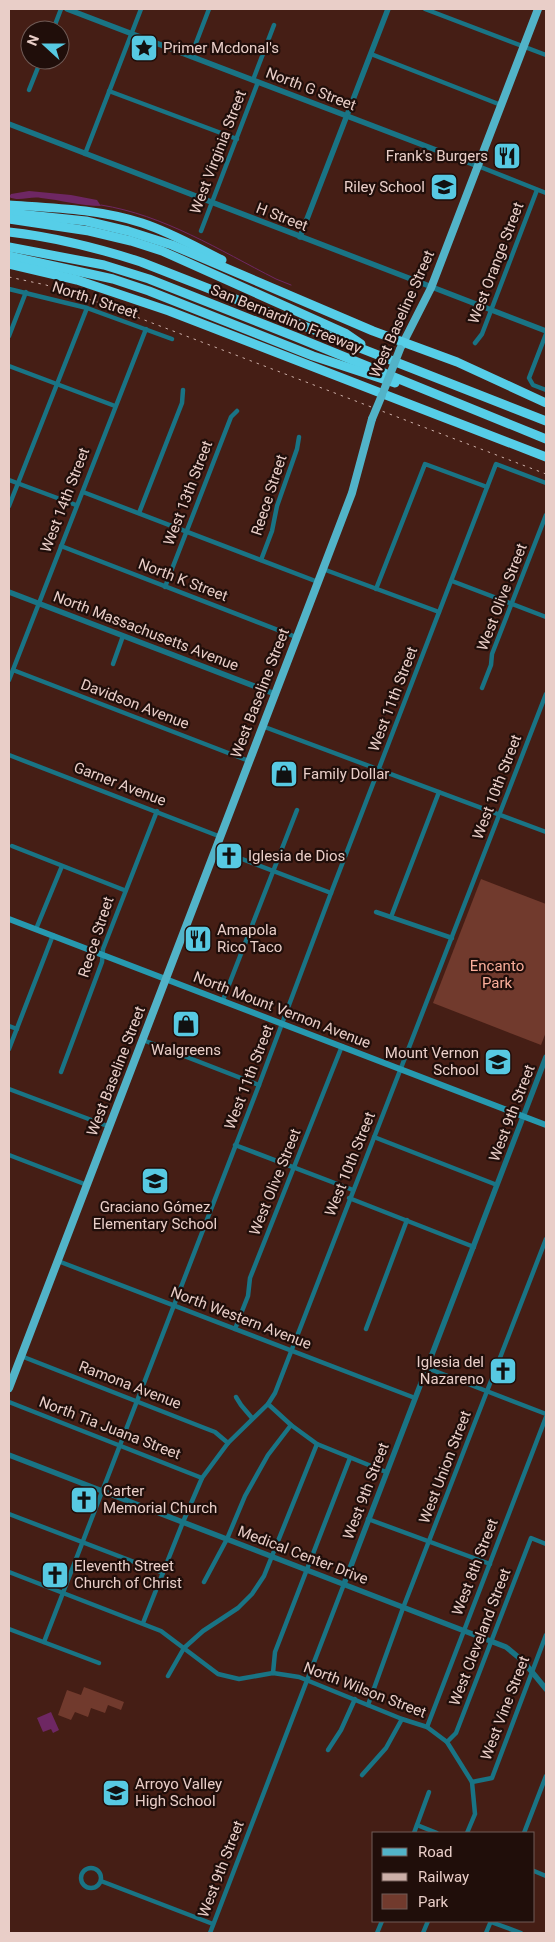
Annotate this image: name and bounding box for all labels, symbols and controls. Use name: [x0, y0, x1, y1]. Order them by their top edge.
north arrow: [20, 20, 70, 70]
text: N: [24, 33, 42, 48]
place icon: Primer Mcdonal's: [129, 33, 159, 63]
place label: Primer Mcdonal's: [163, 39, 279, 57]
street label: North G Street: [263, 64, 359, 114]
street label: West Virginia Street: [186, 88, 250, 216]
restaurant icon: Frank's Burgers: [492, 141, 522, 171]
place label: Frank's Burgers: [386, 147, 488, 165]
school or university icon: Riley School: [429, 172, 459, 202]
place label: Riley School: [344, 178, 425, 196]
street label: H Street: [254, 199, 311, 235]
street label: West Orange Street: [465, 200, 527, 326]
street label: West Baseline Street: [366, 247, 438, 380]
street label: North I Street: [50, 278, 140, 322]
street label: San Bernardino Freeway: [208, 281, 364, 357]
street label: West 13th Street: [160, 438, 216, 548]
street label: West 14th Street: [37, 445, 93, 555]
street label: Reece Street: [247, 452, 291, 538]
street label: West Olive Street: [473, 541, 531, 653]
street label: North K Street: [136, 555, 230, 605]
street label: North Massachusetts Avenue: [51, 587, 241, 675]
street label: West Baseline Street: [227, 626, 293, 760]
street label: West 11th Street: [365, 644, 421, 754]
street label: Davidson Avenue: [78, 675, 192, 733]
street label: West 10th Street: [469, 732, 525, 842]
street label: Garner Avenue: [71, 758, 169, 810]
shop icon: Family Dollar: [269, 759, 299, 789]
place label: Family Dollar: [303, 765, 389, 783]
church icon: Iglesia de Dios: [214, 841, 244, 871]
place label: Iglesia de Dios: [248, 847, 345, 865]
street label: Reece Street: [74, 894, 118, 980]
place label: Amapola Rico Taco: [217, 921, 282, 956]
restaurant icon: Amapola Rico Taco: [183, 924, 213, 954]
park label: Encanto Park: [470, 957, 524, 992]
street label: North Mount Vernon Avenue: [191, 968, 373, 1052]
street label: West Baseline Street: [83, 1004, 149, 1138]
shop icon: Walgreens: [171, 1009, 201, 1039]
street label: West 11th Street: [221, 1022, 277, 1132]
place label: Walgreens: [151, 1041, 221, 1059]
place label: Mount Vernon School: [385, 1044, 479, 1079]
school or university icon: Mount Vernon School: [483, 1047, 513, 1077]
street label: West 9th Street: [485, 1062, 539, 1164]
street label: West 10th Street: [321, 1109, 379, 1219]
street label: West Olive Street: [245, 1126, 305, 1238]
school or university icon: Graciano Gómez Elementary School: [140, 1166, 170, 1196]
place label: Graciano Gómez Elementary School: [93, 1198, 217, 1233]
street label: North Western Avenue: [168, 1283, 314, 1353]
place label: Iglesia del Nazareno: [417, 1353, 484, 1388]
church icon: Iglesia del Nazareno: [488, 1356, 518, 1386]
street label: Ramona Avenue: [76, 1357, 184, 1413]
street label: North Tia Juana Street: [37, 1393, 183, 1463]
street label: West Union Street: [415, 1408, 475, 1526]
street label: West 9th Street: [339, 1440, 393, 1542]
place label: Carter Memorial Church: [103, 1482, 217, 1517]
church icon: Carter Memorial Church: [69, 1485, 99, 1515]
street label: West 8th Street: [448, 1516, 502, 1618]
street label: Medical Center Drive: [235, 1522, 371, 1588]
place label: Eleventh Street Church of Christ: [74, 1557, 182, 1592]
church icon: Eleventh Street Church of Christ: [40, 1560, 70, 1590]
street label: West Cleveland Street: [445, 1566, 515, 1708]
street label: West Vine Street: [477, 1653, 533, 1763]
street label: North Wilson Street: [301, 1658, 429, 1722]
place label: Arroyo Valley High School: [135, 1775, 222, 1810]
school or university icon: Arroyo Valley High School: [101, 1778, 131, 1808]
street label: West 9th Street: [194, 1818, 248, 1920]
legend: [372, 1832, 535, 1922]
text: Road: [418, 1843, 452, 1861]
text: Railway: [418, 1868, 469, 1886]
text: Park: [418, 1893, 449, 1911]

